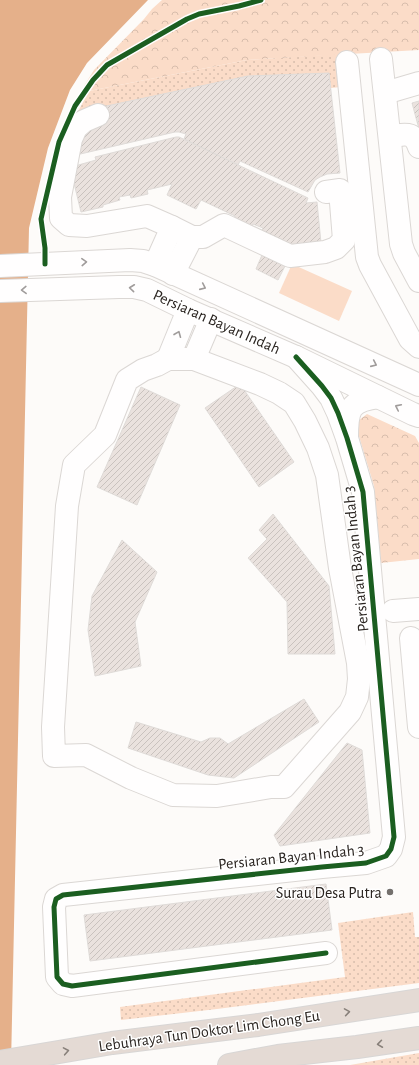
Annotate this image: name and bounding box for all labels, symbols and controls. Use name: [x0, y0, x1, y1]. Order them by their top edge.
one-way arrow: [81, 258, 87, 267]
one-way arrow: [129, 283, 135, 292]
one-way arrow: [199, 283, 206, 291]
one-way arrow: [21, 286, 27, 294]
street label: Persiaran Bayan Indah: [150, 287, 283, 358]
one-way arrow: [173, 331, 181, 338]
one-way arrow: [370, 360, 377, 368]
one-way arrow: [395, 404, 402, 412]
street label: Persiaran Bayan Indah 3: [340, 485, 373, 633]
street label: Persiaran Bayan Indah 3: [217, 841, 365, 874]
place label: Surau Desa Putra: [276, 885, 382, 901]
marker: Surau Desa Putra: [385, 887, 395, 897]
street label: Lebuhraya Tun Doktor Lim Chong Eu: [98, 1008, 321, 1055]
one-way arrow: [344, 1008, 350, 1016]
one-way arrow: [377, 1039, 383, 1048]
one-way arrow: [63, 1047, 69, 1056]

